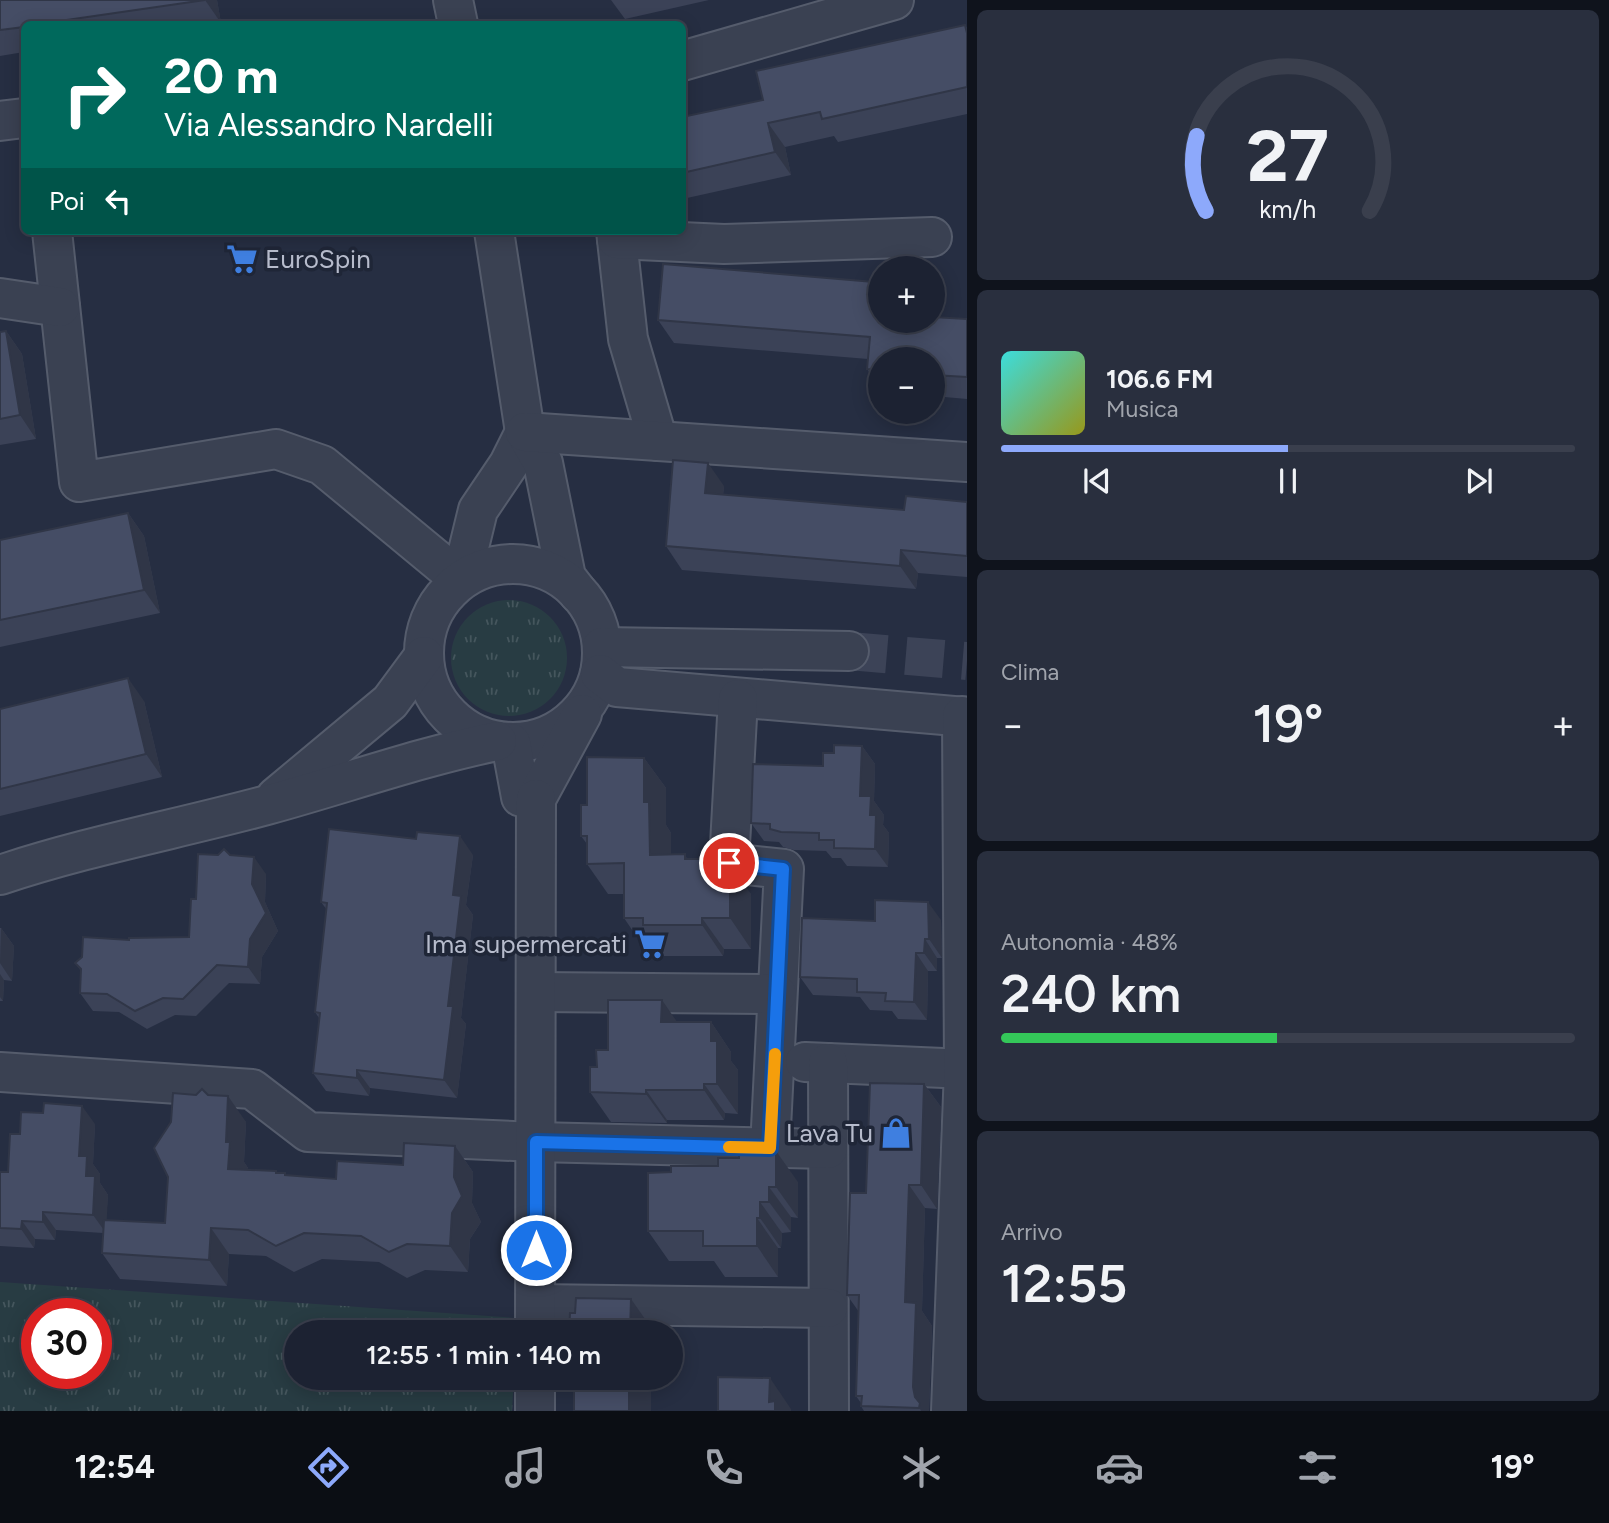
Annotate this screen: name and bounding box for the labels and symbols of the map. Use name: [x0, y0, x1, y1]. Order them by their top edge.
supermarket icon: EuroSpin: [225, 242, 259, 276]
place label: EuroSpin: [265, 243, 371, 275]
pin: [699, 833, 759, 893]
supermarket icon: Ima supermercati: [633, 927, 667, 961]
place label: Ima supermercati: [425, 928, 627, 960]
shop icon: Lava Tu: [879, 1116, 913, 1150]
place label: Lava Tu: [786, 1117, 873, 1149]
position arrow: [499, 1213, 573, 1287]
speed limit sign: 30: [21, 1298, 112, 1389]

